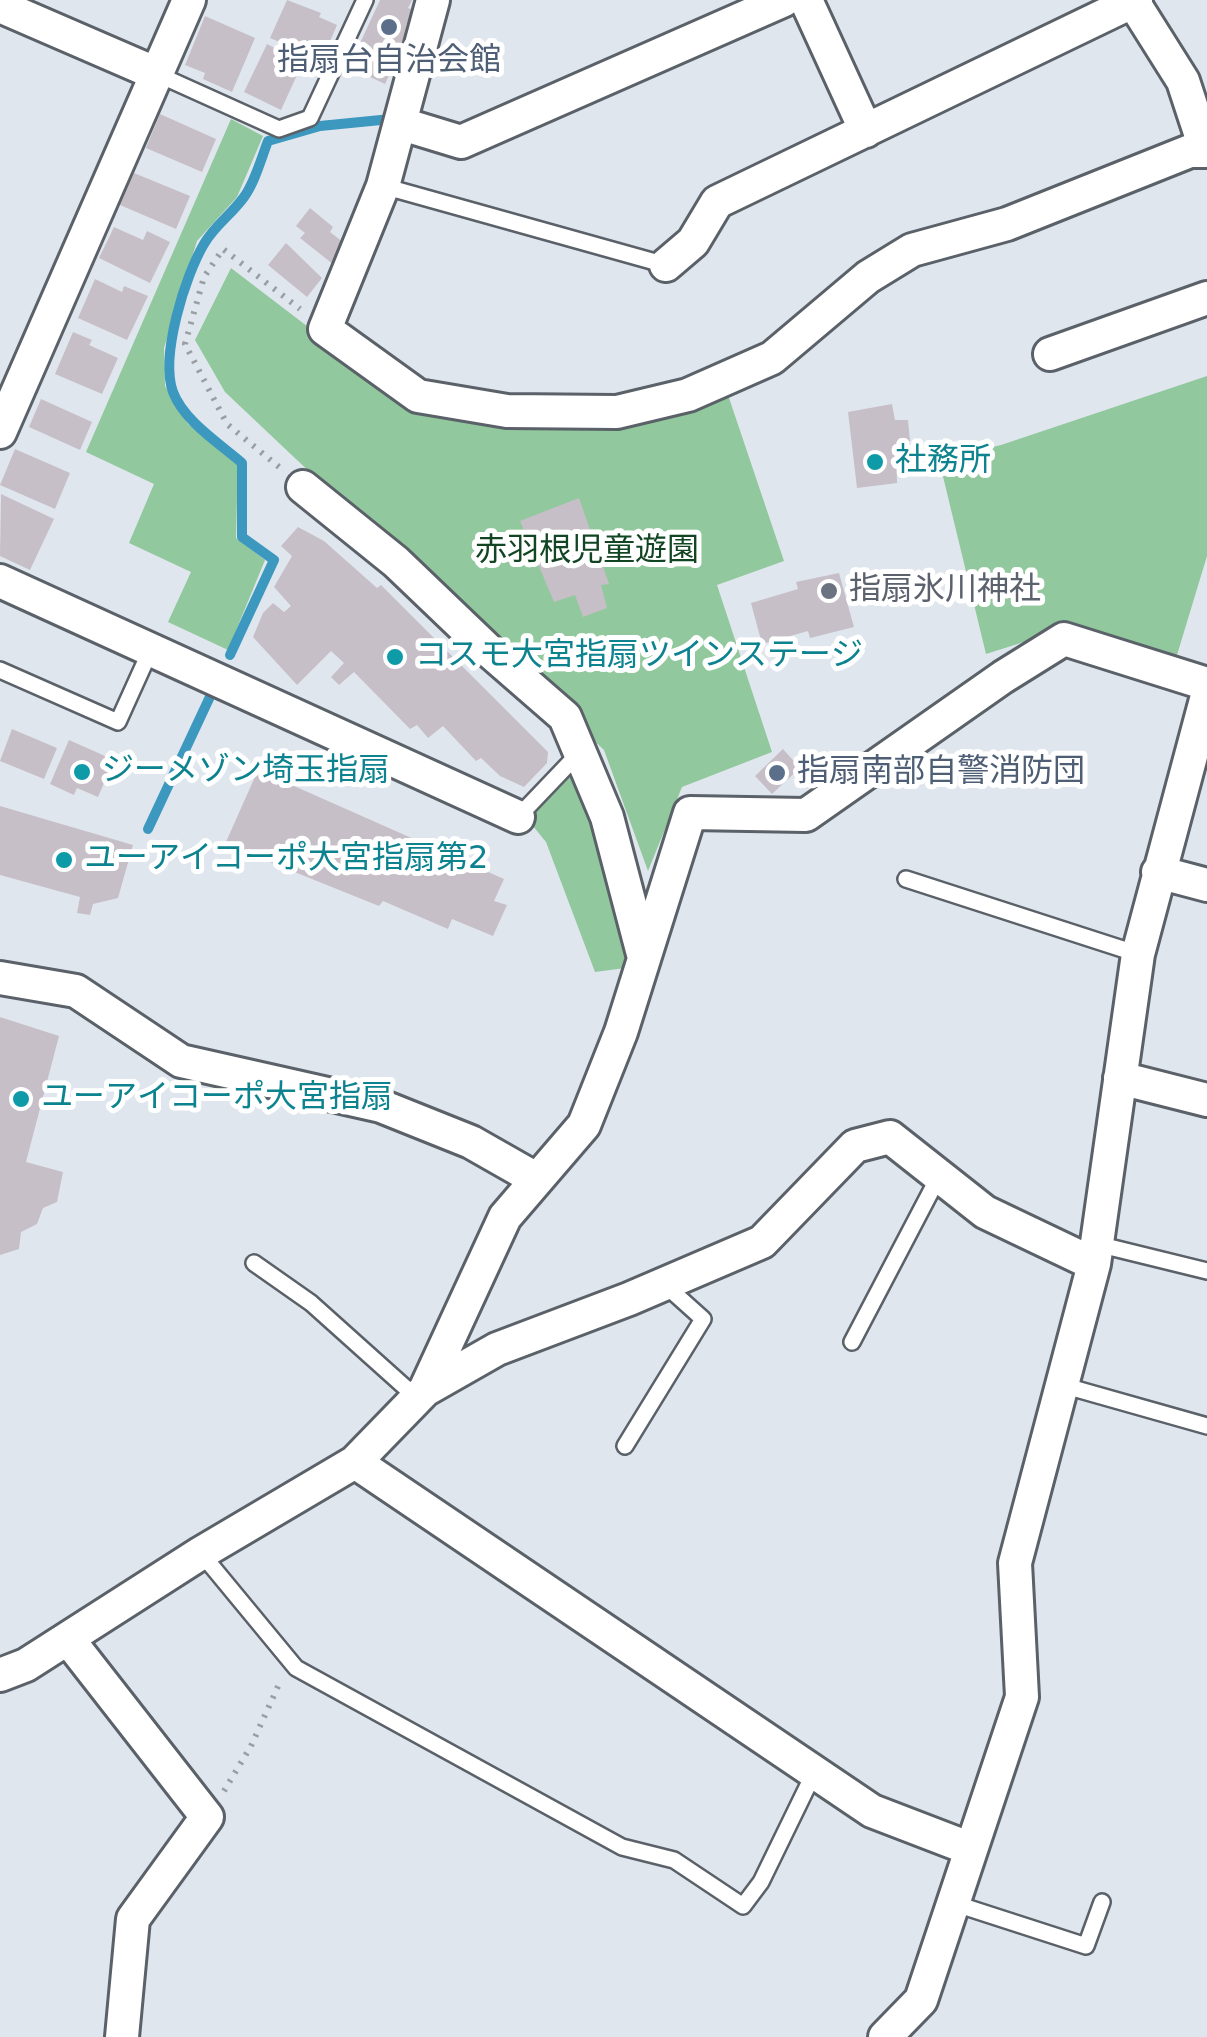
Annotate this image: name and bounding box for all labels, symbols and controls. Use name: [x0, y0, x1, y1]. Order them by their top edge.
marker: 指扇台自治会館: [378, 16, 400, 38]
place label: 指扇台自治会館: [277, 43, 501, 81]
place label: 社務所: [895, 443, 991, 481]
marker: 社務所: [864, 451, 886, 473]
park label: 赤羽根児童遊園: [475, 533, 699, 571]
place label: 指扇氷川神社: [849, 572, 1041, 610]
marker: 指扇氷川神社: [818, 580, 840, 602]
place label: コスモ大宮指扇ツインステージ: [415, 638, 863, 676]
marker: コスモ大宮指扇ツインステージ: [384, 646, 406, 668]
place label: ジーメゾン埼玉指扇: [102, 753, 390, 791]
place label: 指扇南部自警消防団: [797, 754, 1085, 792]
marker: ジーメゾン埼玉指扇: [71, 761, 93, 783]
marker: 指扇南部自警消防団: [766, 762, 788, 784]
place label: ユーアイコーポ大宮指扇第2: [84, 841, 488, 879]
marker: ユーアイコーポ大宮指扇第2: [53, 849, 75, 871]
place label: ユーアイコーポ大宮指扇: [41, 1080, 393, 1118]
marker: ユーアイコーポ大宮指扇: [10, 1088, 32, 1110]

